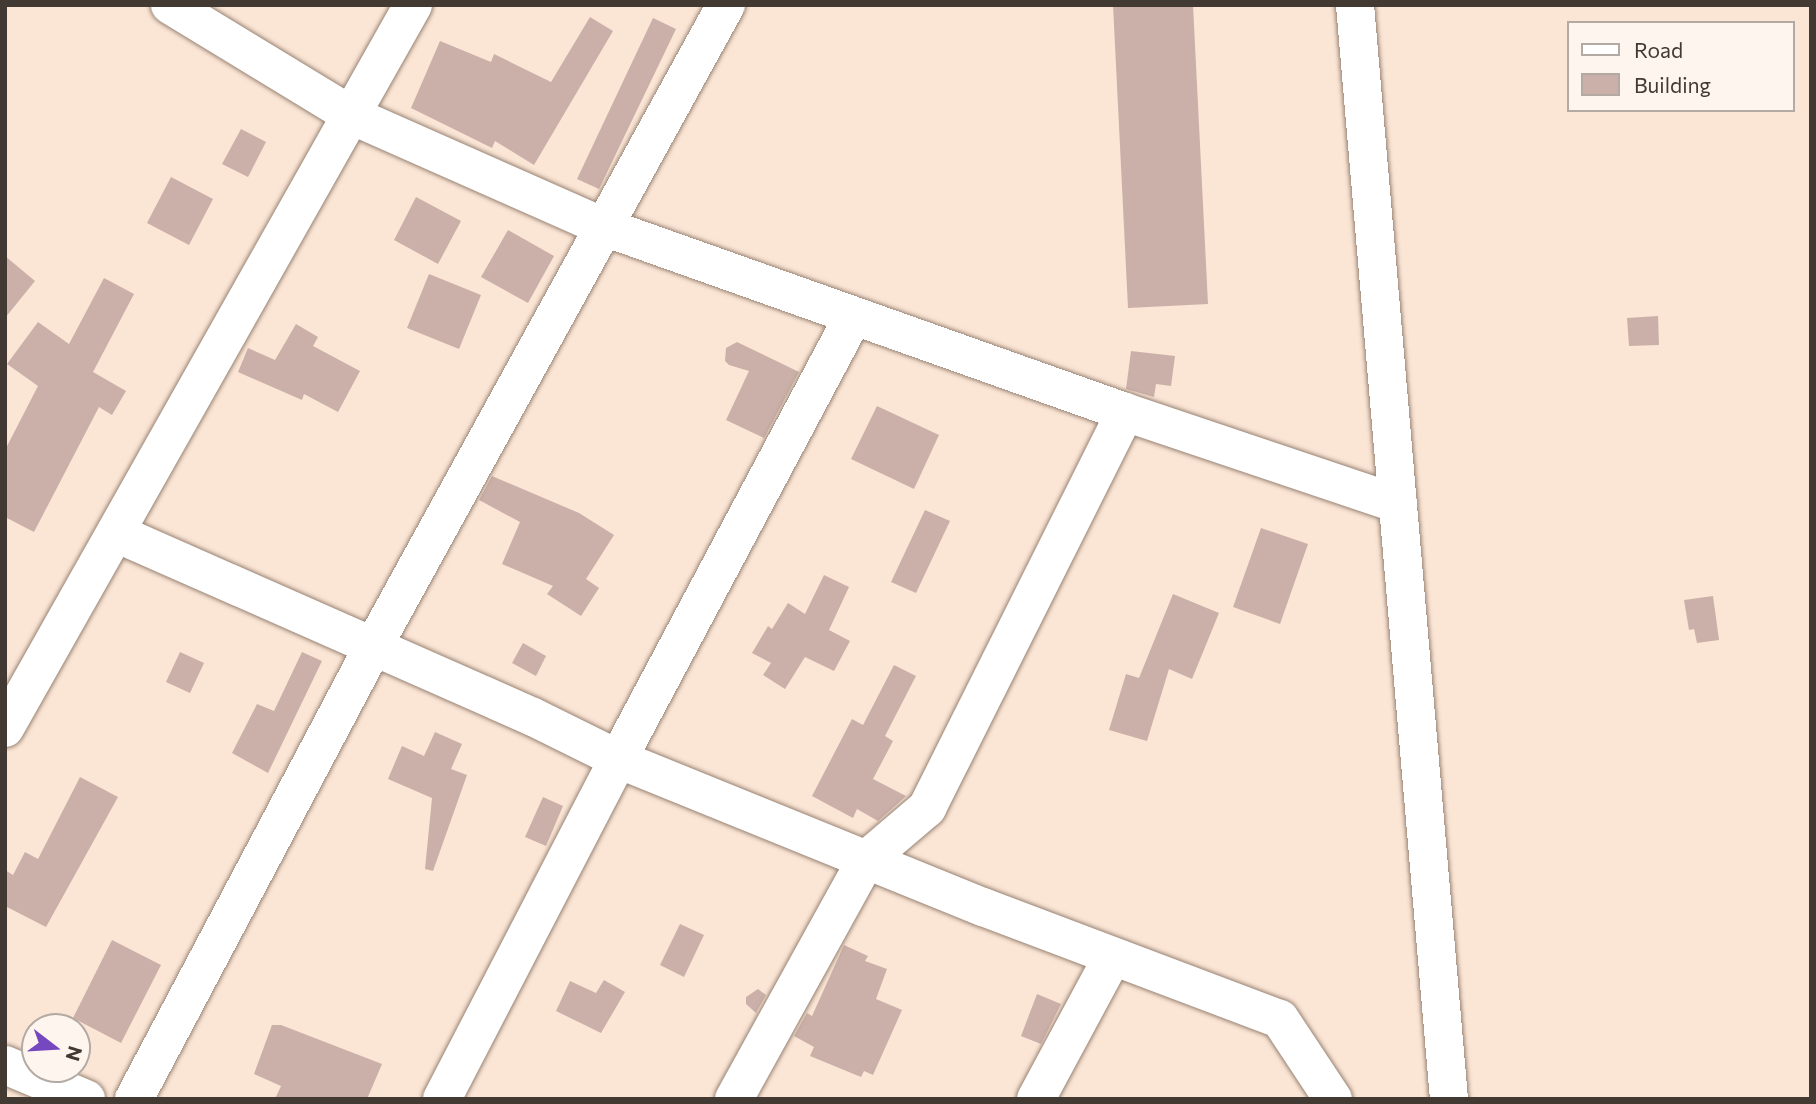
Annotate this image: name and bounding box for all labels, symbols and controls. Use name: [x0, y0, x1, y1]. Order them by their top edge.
legend: [1568, 21, 1795, 112]
text: Road: [1634, 37, 1683, 62]
text: Building: [1634, 72, 1711, 97]
north arrow: [21, 1013, 91, 1083]
text: N: [62, 1044, 88, 1064]

